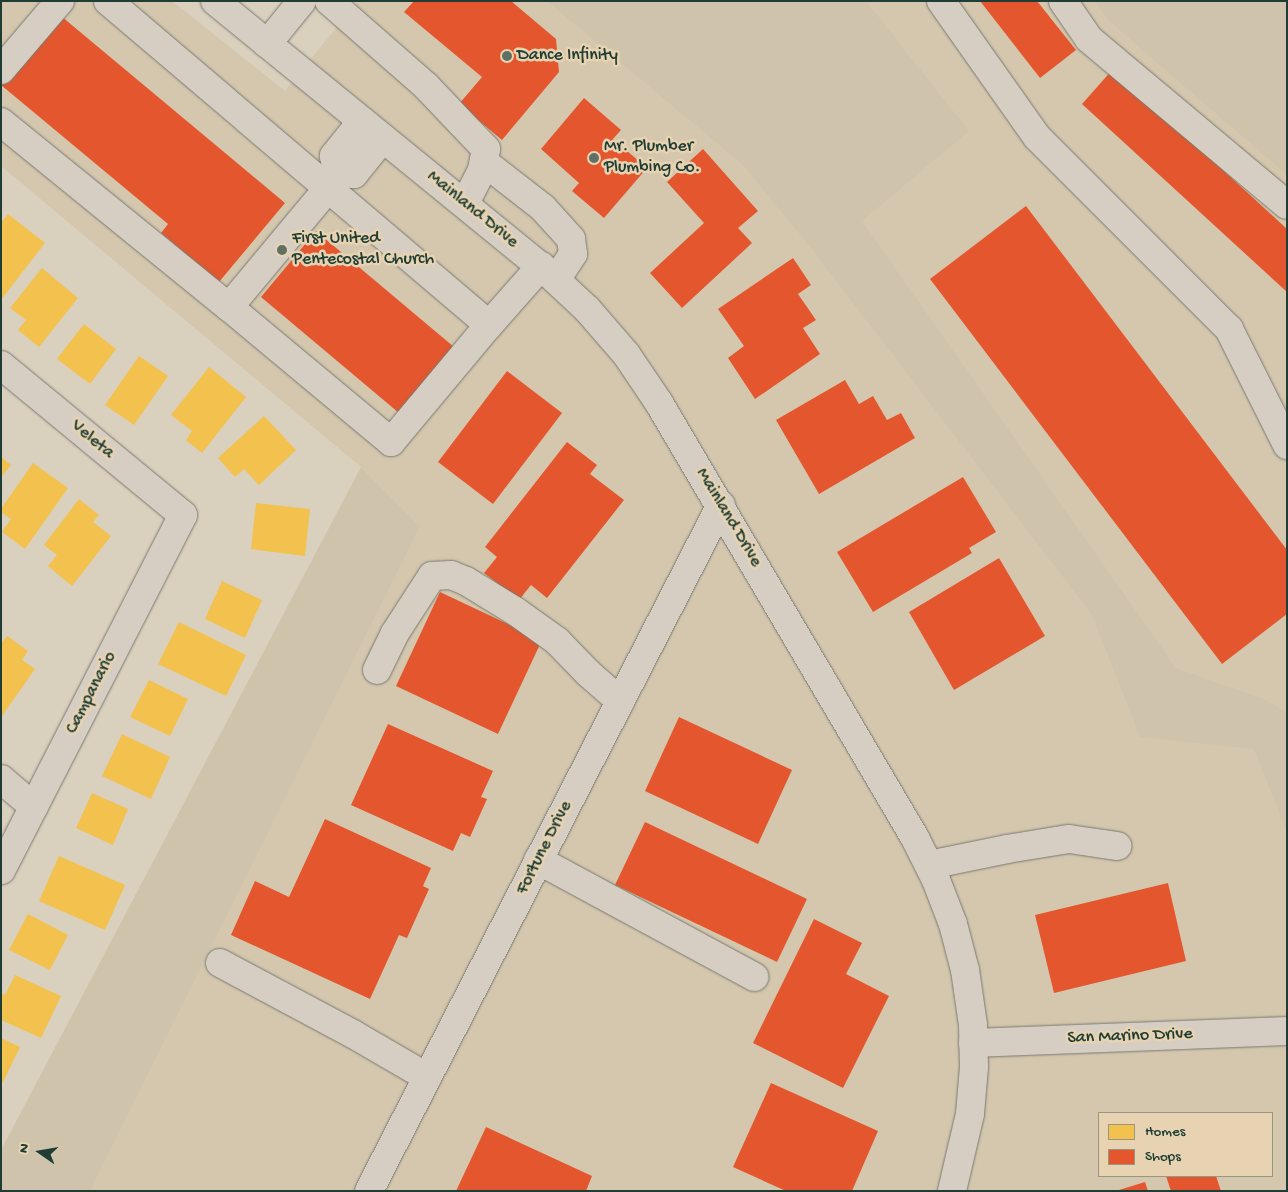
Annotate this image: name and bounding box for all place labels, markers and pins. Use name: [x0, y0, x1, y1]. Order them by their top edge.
place label: Dance Infinity: [517, 45, 618, 67]
marker: Dance Infinity: [501, 50, 513, 62]
place label: Mr. Plumber Plumbing Co.: [604, 137, 700, 180]
marker: Mr. Plumber Plumbing Co.: [588, 152, 600, 164]
place label: First United Pentecostal Church: [292, 229, 434, 272]
marker: First United Pentecostal Church: [276, 244, 288, 256]

